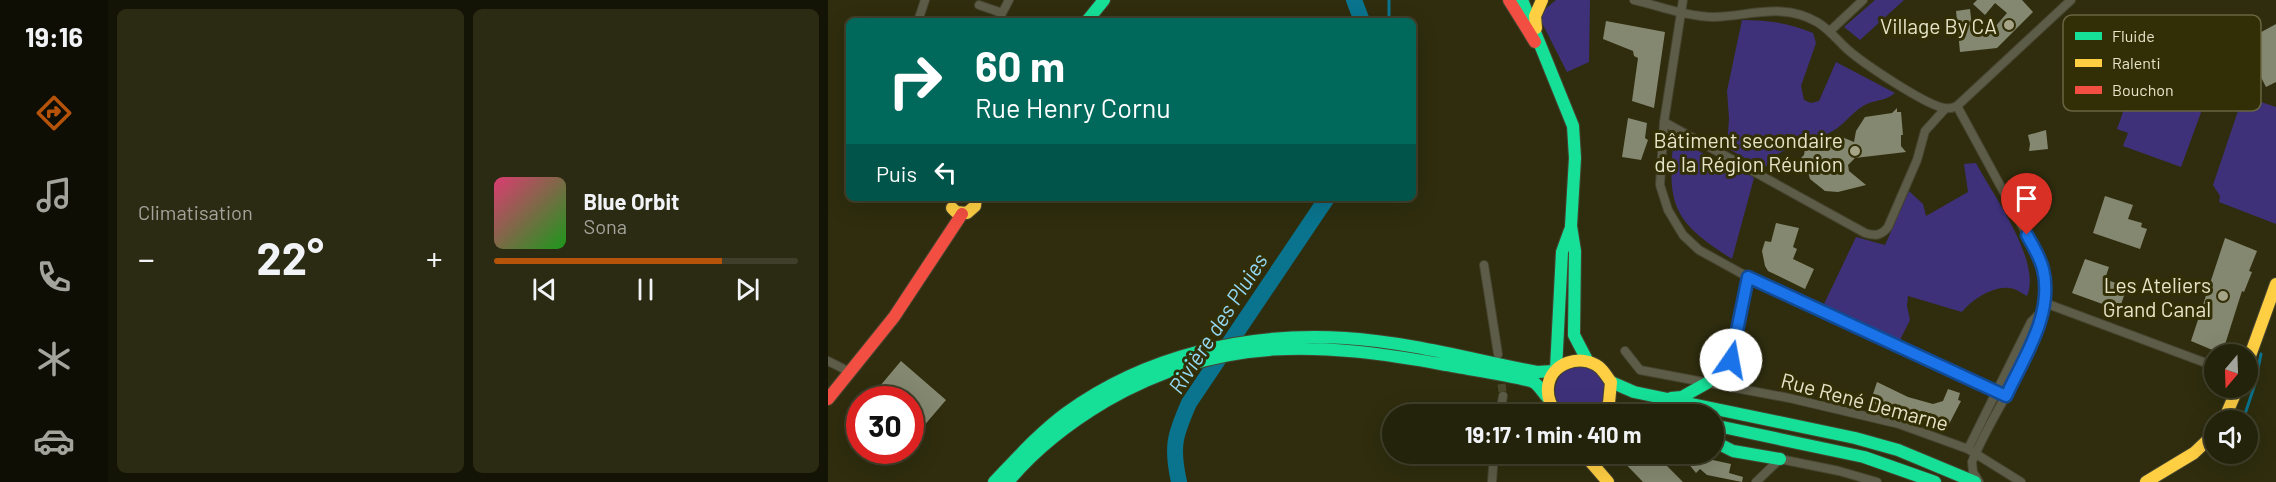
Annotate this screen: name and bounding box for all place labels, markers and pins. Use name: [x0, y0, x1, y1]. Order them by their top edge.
place label: Village By CA: [1880, 13, 1997, 38]
marker: Village By CA: [2002, 18, 2016, 32]
place label: Bâtiment secondaire de la Région Réunion: [1654, 127, 1843, 176]
marker: Bâtiment secondaire de la Région Réunion: [1848, 144, 1862, 158]
pin: [2001, 173, 2052, 235]
place label: Les Ateliers Grand Canal: [2103, 272, 2211, 321]
marker: Les Ateliers Grand Canal: [2216, 289, 2230, 303]

